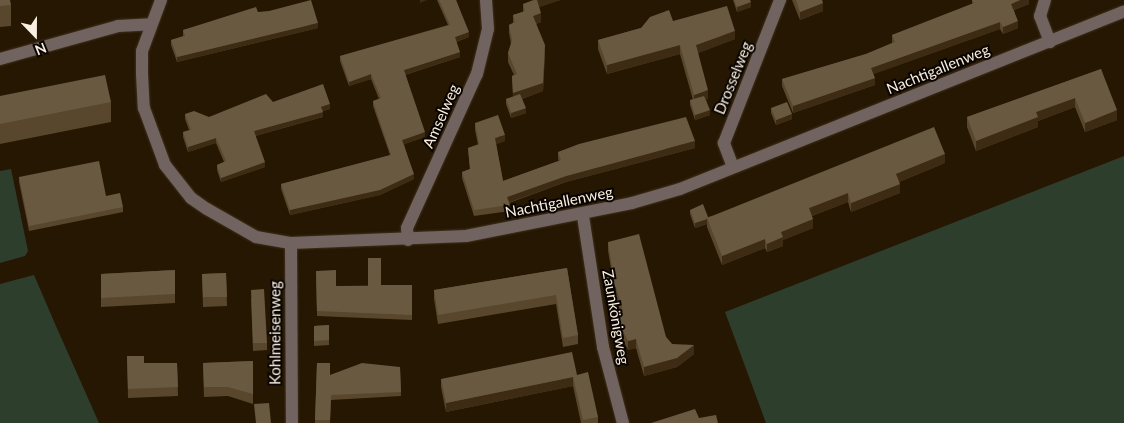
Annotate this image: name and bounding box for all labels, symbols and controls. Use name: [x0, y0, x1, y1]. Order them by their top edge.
north arrow: [10, 10, 60, 60]
text: N: [33, 39, 49, 59]
street label: Drosselweg: [710, 39, 756, 117]
street label: Nachtigallenweg: [884, 40, 992, 98]
street label: Amselweg: [419, 81, 463, 151]
street label: Nachtigallenweg: [504, 183, 614, 221]
street label: Zaunkönigweg: [599, 268, 633, 366]
street label: Kohlmeisenweg: [266, 281, 284, 385]

